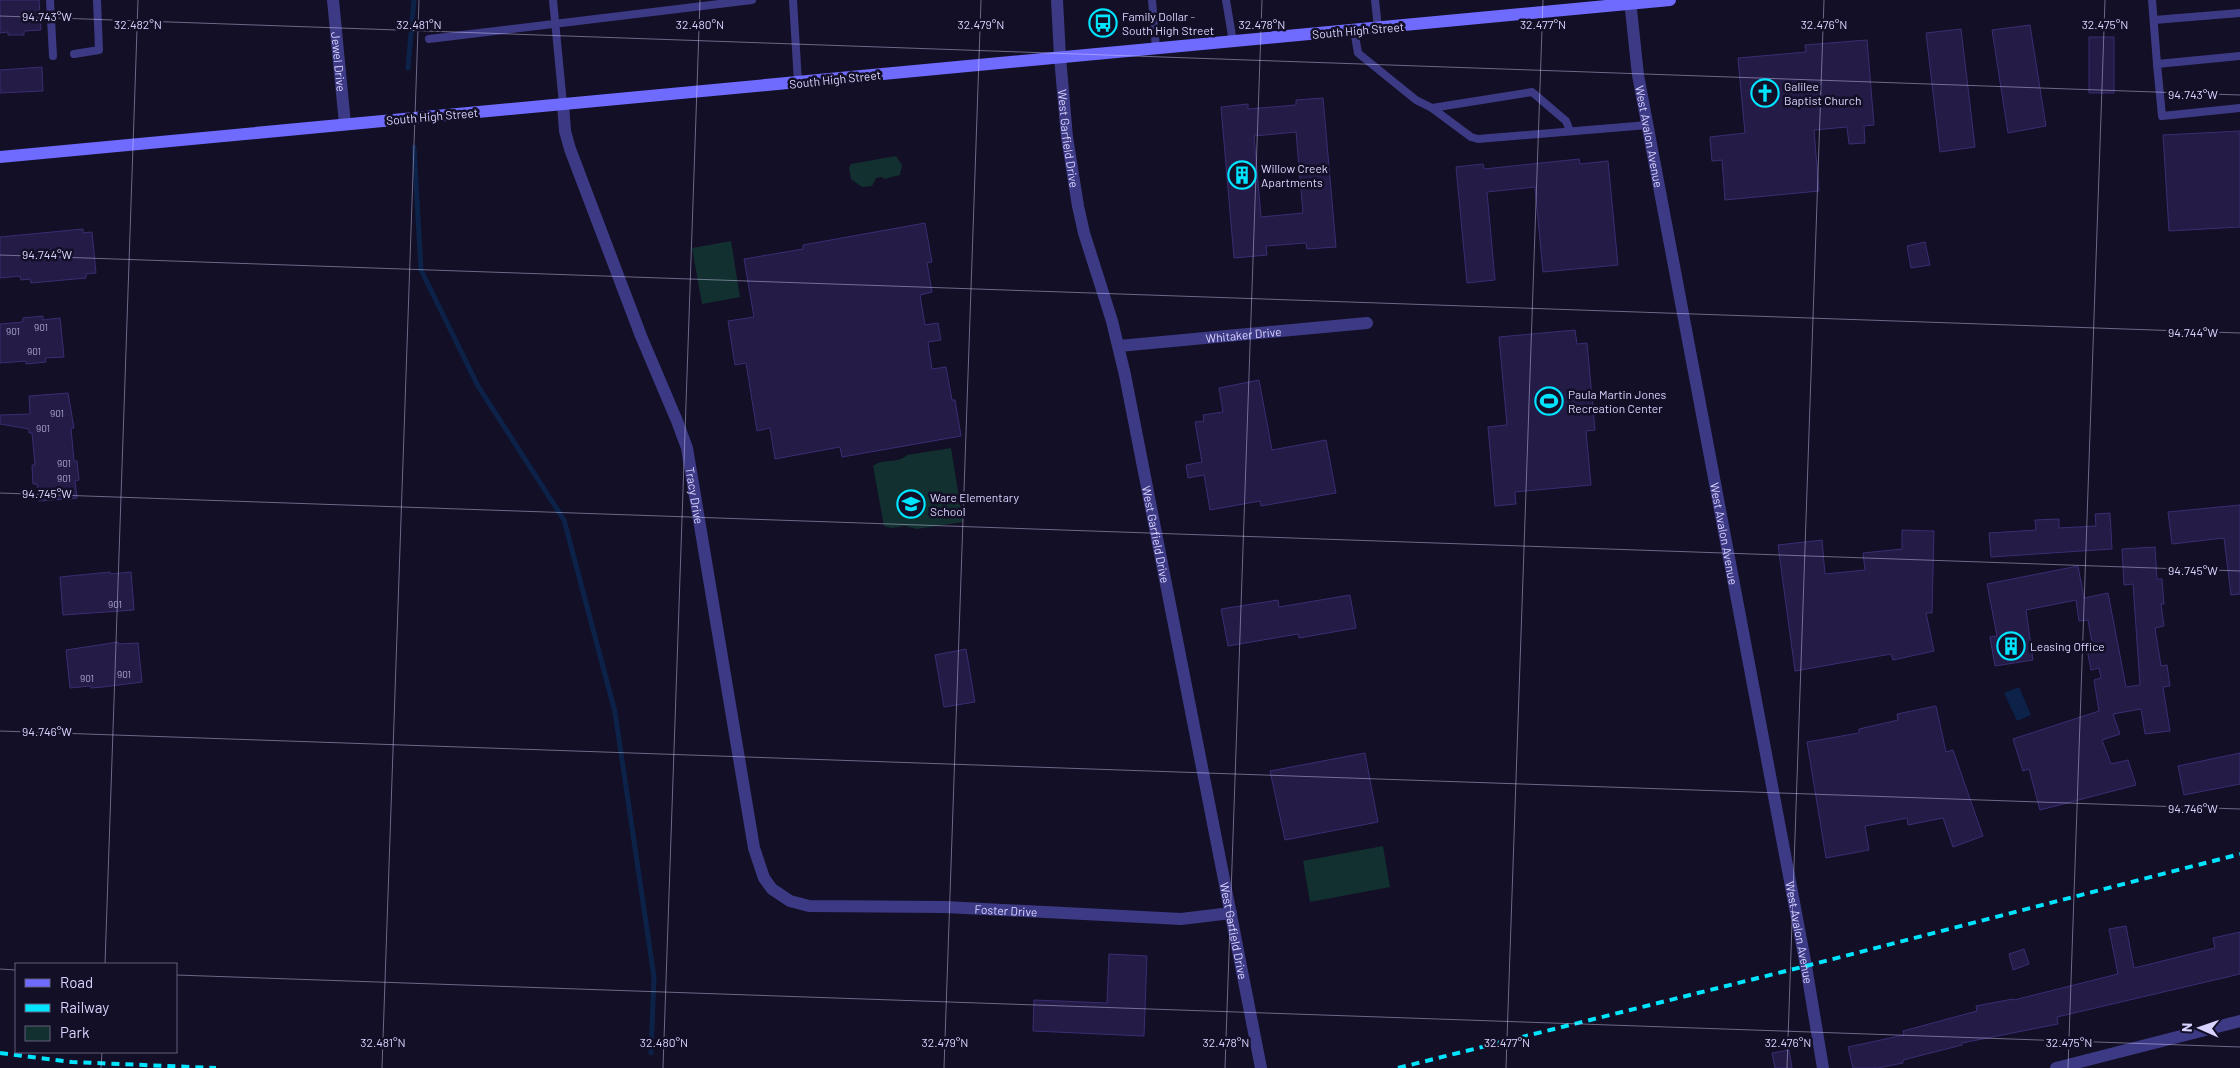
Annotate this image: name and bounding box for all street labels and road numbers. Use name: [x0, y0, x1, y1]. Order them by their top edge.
street label: South High Street: [1311, 19, 1405, 41]
street label: Jewel Drive: [329, 31, 349, 92]
street label: South High Street: [788, 67, 882, 91]
street label: West Avalon Avenue: [1633, 84, 1666, 189]
street label: West Garfield Drive: [1056, 89, 1082, 189]
street label: South High Street: [385, 105, 479, 127]
street label: Whitaker Drive: [1205, 324, 1282, 345]
street label: Tracy Drive: [683, 466, 707, 525]
street label: West Avalon Avenue: [1708, 481, 1741, 586]
street label: West Garfield Drive: [1140, 484, 1173, 584]
street label: West Avalon Avenue: [1783, 880, 1816, 985]
street label: West Garfield Drive: [1218, 881, 1250, 981]
street label: Foster Drive: [974, 902, 1038, 919]

